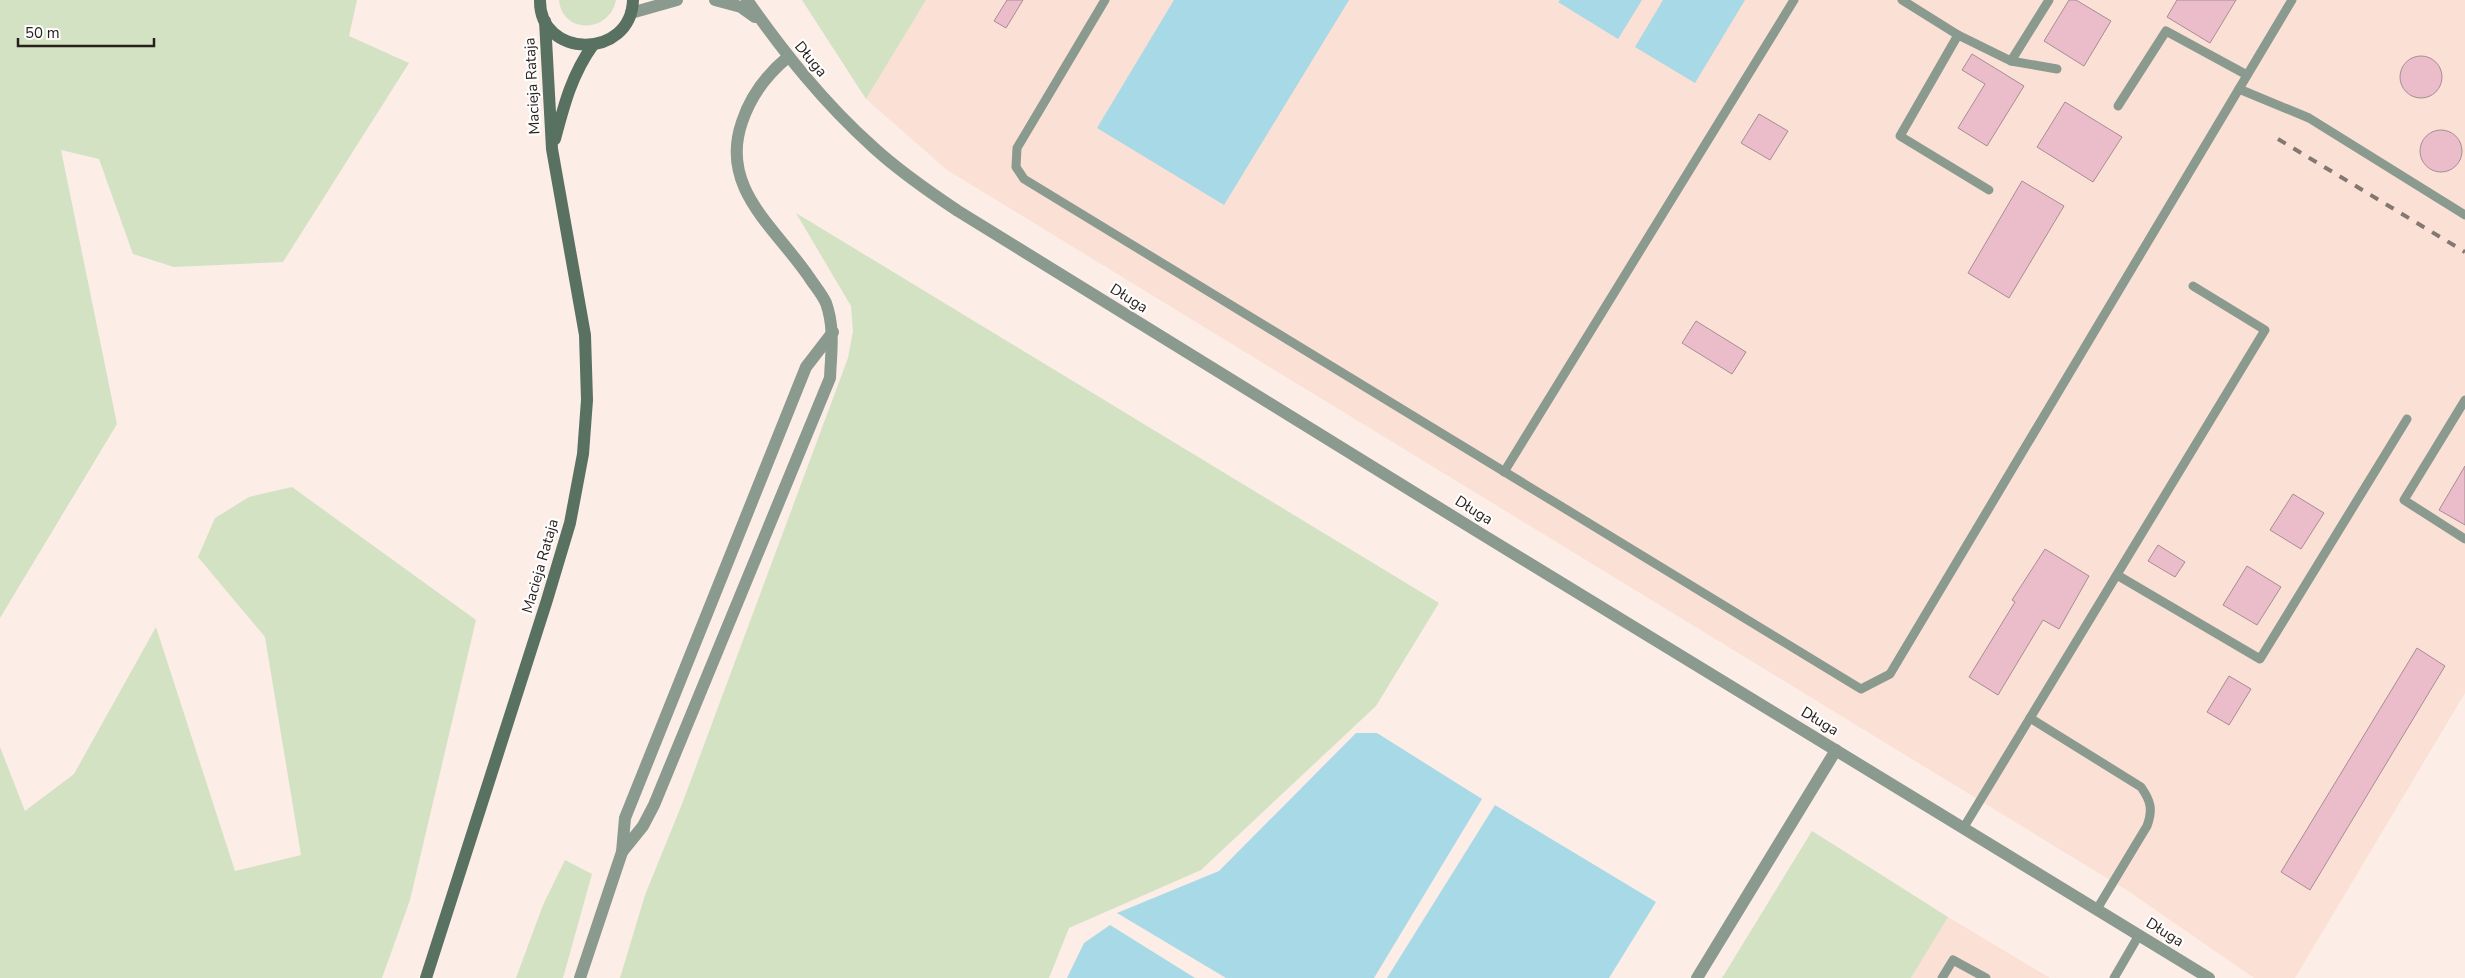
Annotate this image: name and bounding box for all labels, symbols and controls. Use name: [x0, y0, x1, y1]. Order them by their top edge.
scale bar: [18, 15, 154, 47]
text: 50 m: [25, 23, 60, 43]
street label: Macieja Rataja: [519, 37, 545, 135]
street label: Długa: [790, 37, 832, 81]
street label: Długa: [1106, 279, 1152, 317]
street label: Długa: [1451, 491, 1497, 529]
street label: Macieja Rataja: [517, 517, 563, 615]
street label: Długa: [1797, 702, 1843, 740]
street label: Długa: [2142, 913, 2188, 951]

